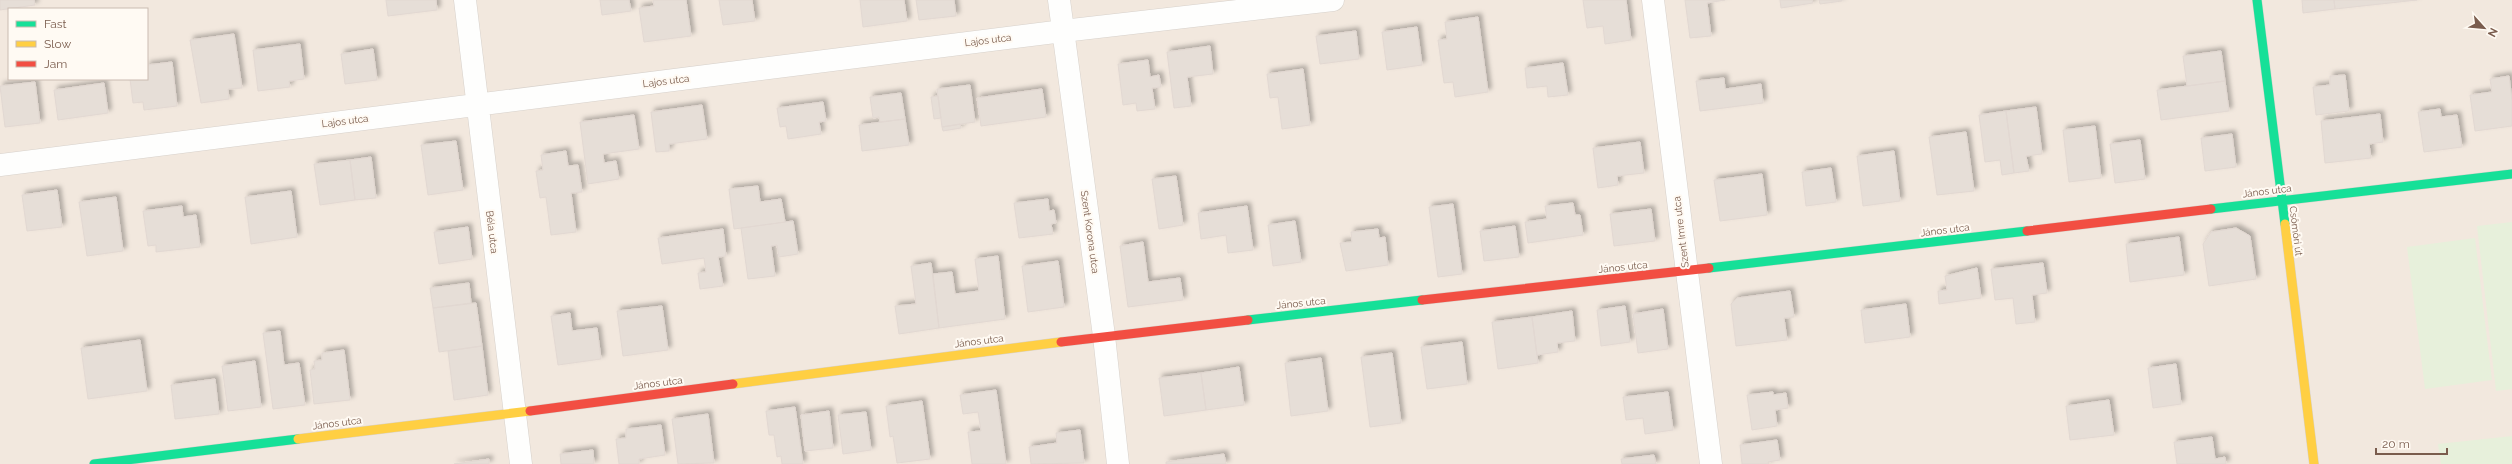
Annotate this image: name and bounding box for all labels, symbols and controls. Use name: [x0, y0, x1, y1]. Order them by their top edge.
legend: [8, 8, 148, 80]
north arrow: [2464, 8, 2504, 48]
text: Fast: [44, 17, 67, 31]
text: N: [2485, 26, 2500, 39]
street label: Lajos utca: [964, 32, 1012, 48]
text: Slow: [44, 37, 71, 51]
text: Jam: [44, 57, 67, 71]
street label: Lajos utca: [642, 73, 690, 89]
street label: Lajos utca: [321, 113, 369, 129]
street label: János utca: [2242, 183, 2292, 199]
street label: Szent Korona utca: [1079, 190, 1101, 274]
street label: Szent Imre utca: [1671, 196, 1691, 268]
street label: Csömöri út: [2287, 205, 2305, 257]
street label: Béla utca: [484, 210, 500, 254]
street label: János utca: [1920, 222, 1970, 238]
street label: János utca: [1598, 259, 1648, 275]
street label: János utca: [1276, 295, 1326, 311]
street label: János utca: [954, 333, 1004, 349]
street label: János utca: [633, 375, 683, 391]
street label: János utca: [312, 415, 362, 431]
scale bar: [2376, 430, 2447, 456]
text: 20 m: [2382, 437, 2410, 451]

